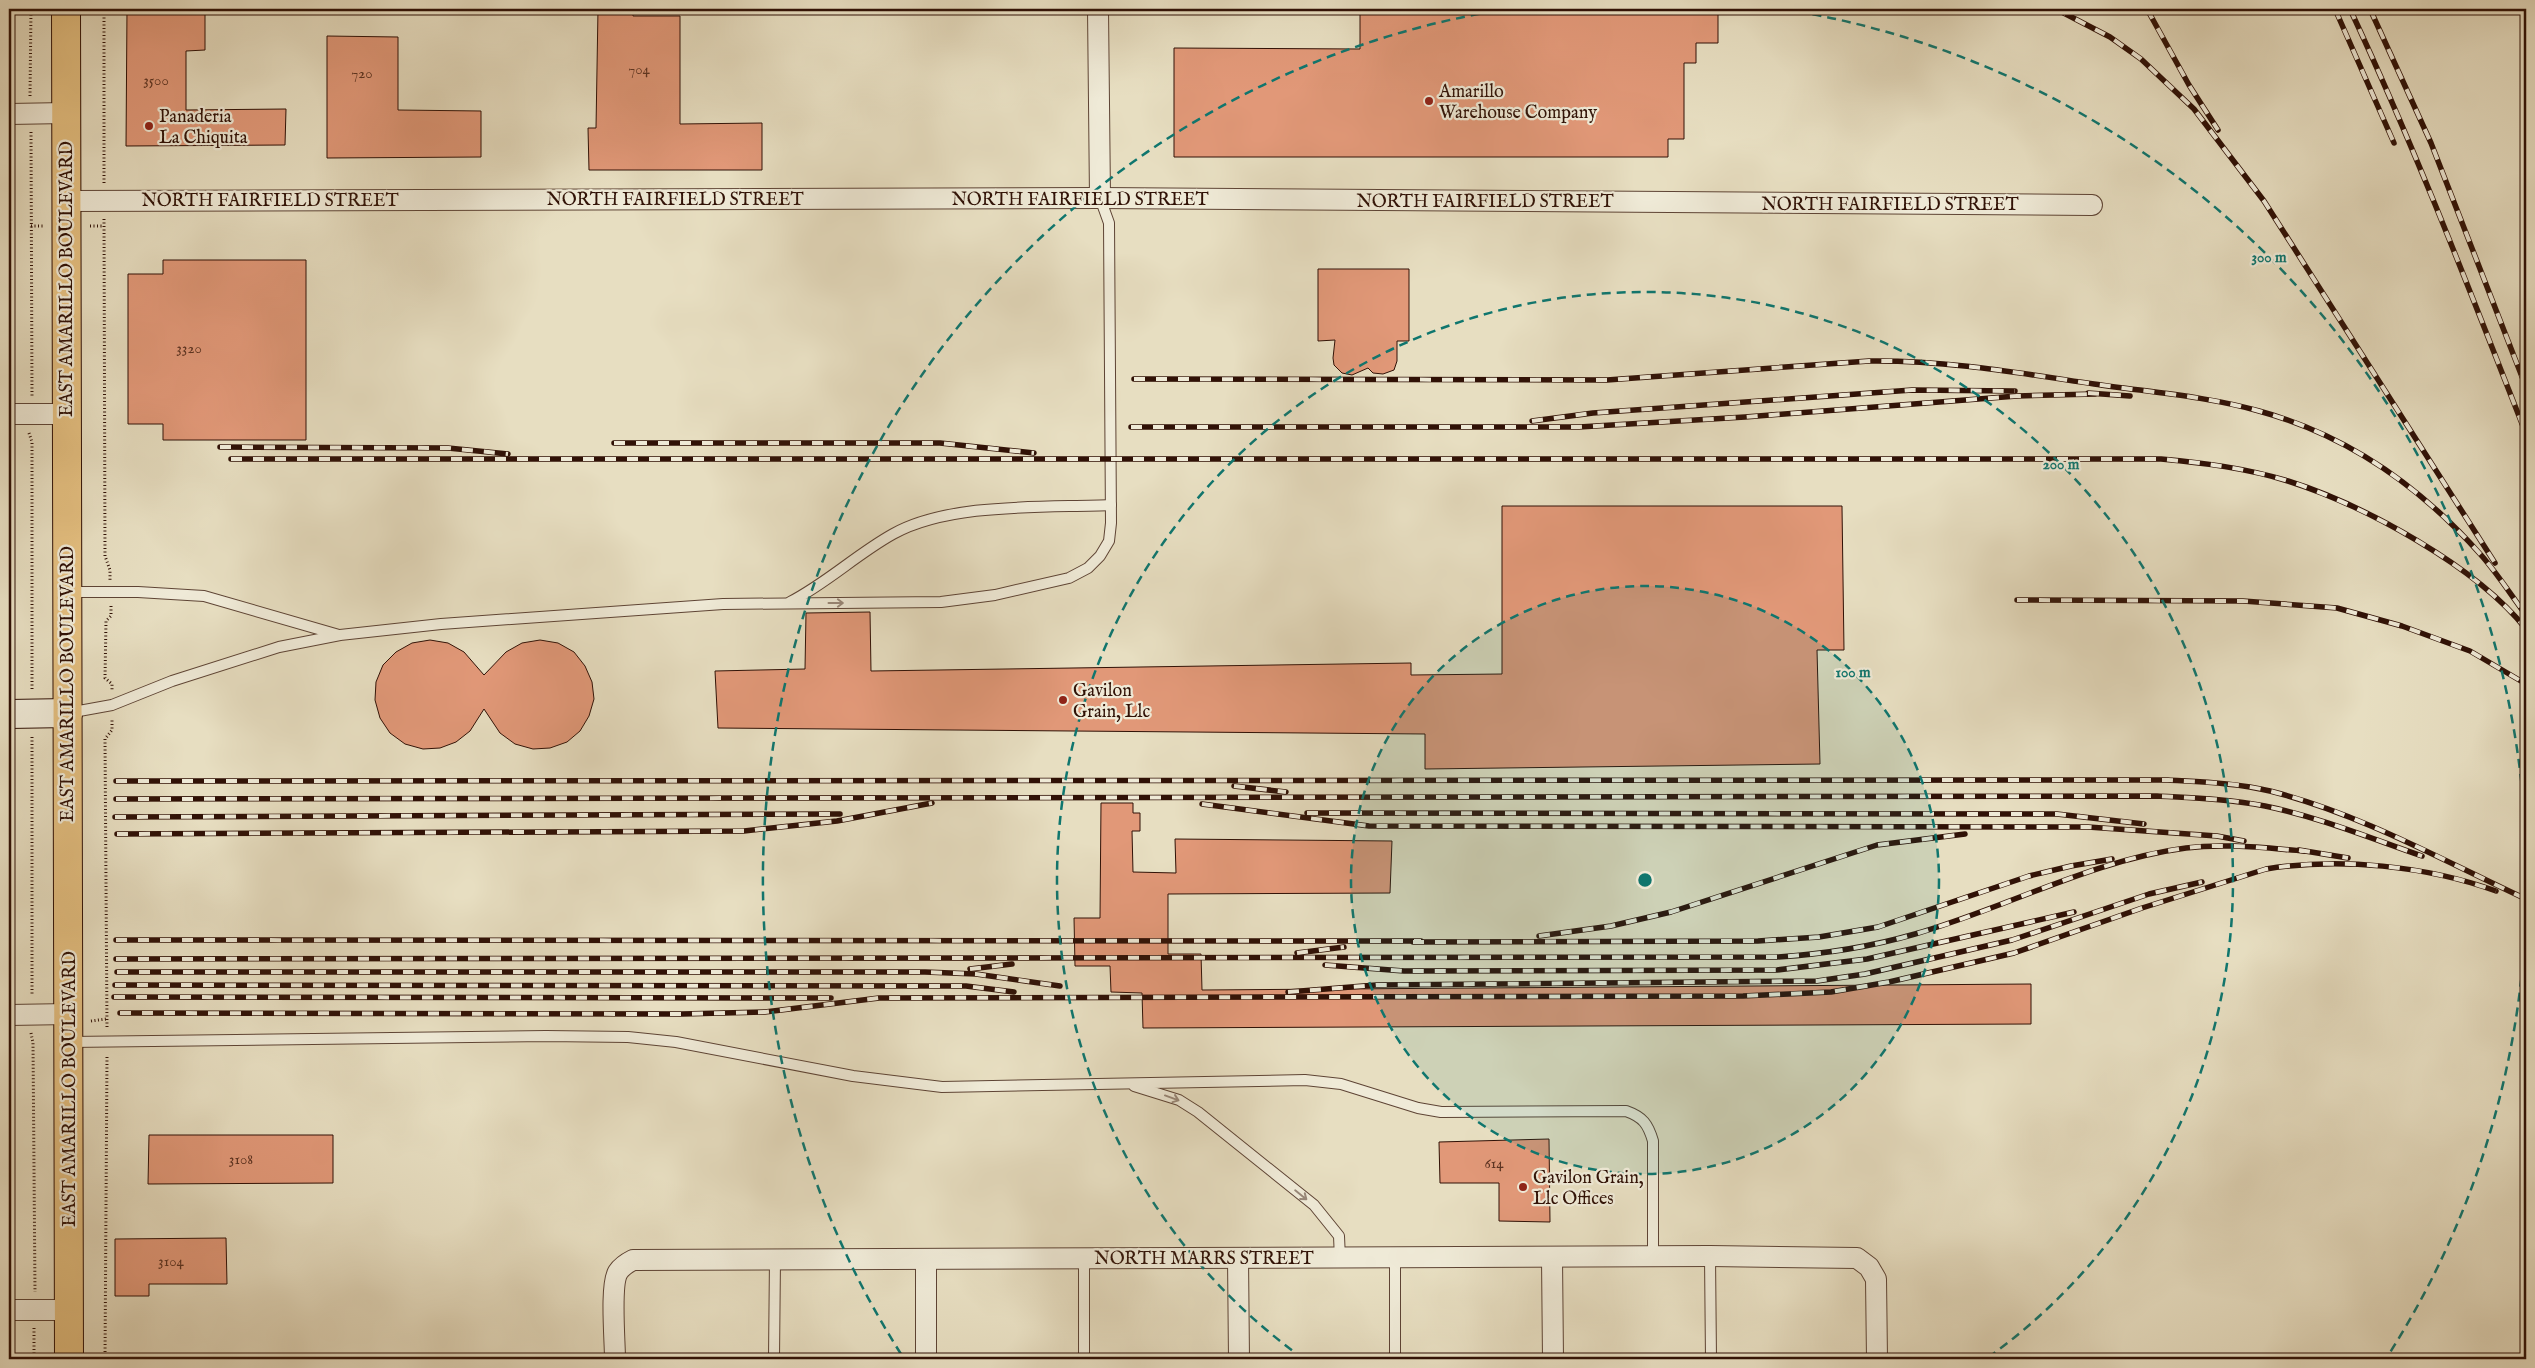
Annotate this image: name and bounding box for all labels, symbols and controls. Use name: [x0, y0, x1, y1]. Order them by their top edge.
house number: 704: [628, 60, 651, 79]
house number: 720: [351, 64, 373, 83]
house number: 3500: [143, 71, 169, 90]
place label: Amarillo Warehouse Company: [1438, 81, 1597, 125]
marker: Amarillo Warehouse Company: [1423, 95, 1435, 107]
place label: Panaderia La Chiquita: [159, 106, 248, 150]
marker: Panaderia La Chiquita: [143, 120, 155, 132]
street label: EAST AMARILLO BOULEVARD: [56, 141, 79, 417]
street label: NORTH FAIRFIELD STREET: [546, 189, 804, 212]
street label: NORTH FAIRFIELD STREET: [951, 189, 1209, 212]
street label: NORTH FAIRFIELD STREET: [141, 190, 399, 213]
street label: NORTH FAIRFIELD STREET: [1356, 191, 1614, 214]
street label: NORTH FAIRFIELD STREET: [1761, 194, 2019, 217]
text: 300 m: [2251, 248, 2287, 267]
house number: 3320: [176, 339, 202, 358]
text: 200 m: [2043, 455, 2080, 474]
street label: EAST AMARILLO BOULEVARD: [57, 546, 80, 822]
one-way arrow: [828, 598, 844, 608]
text: 100 m: [1835, 663, 1871, 682]
place label: Gavilon Grain, Llc: [1073, 680, 1150, 724]
marker: Gavilon Grain, Llc: [1057, 694, 1069, 706]
centre of rings: [1636, 871, 1654, 889]
street label: EAST AMARILLO BOULEVARD: [59, 951, 82, 1227]
one-way arrow: [1164, 1094, 1179, 1103]
house number: 3108: [229, 1150, 253, 1169]
house number: 614: [1484, 1154, 1504, 1173]
place label: Gavilon Grain, Llc Offices: [1533, 1167, 1644, 1211]
marker: Gavilon Grain, Llc Offices: [1517, 1181, 1529, 1193]
one-way arrow: [1295, 1190, 1308, 1201]
street label: NORTH MARRS STREET: [1094, 1248, 1314, 1271]
house number: 3104: [158, 1252, 185, 1271]

